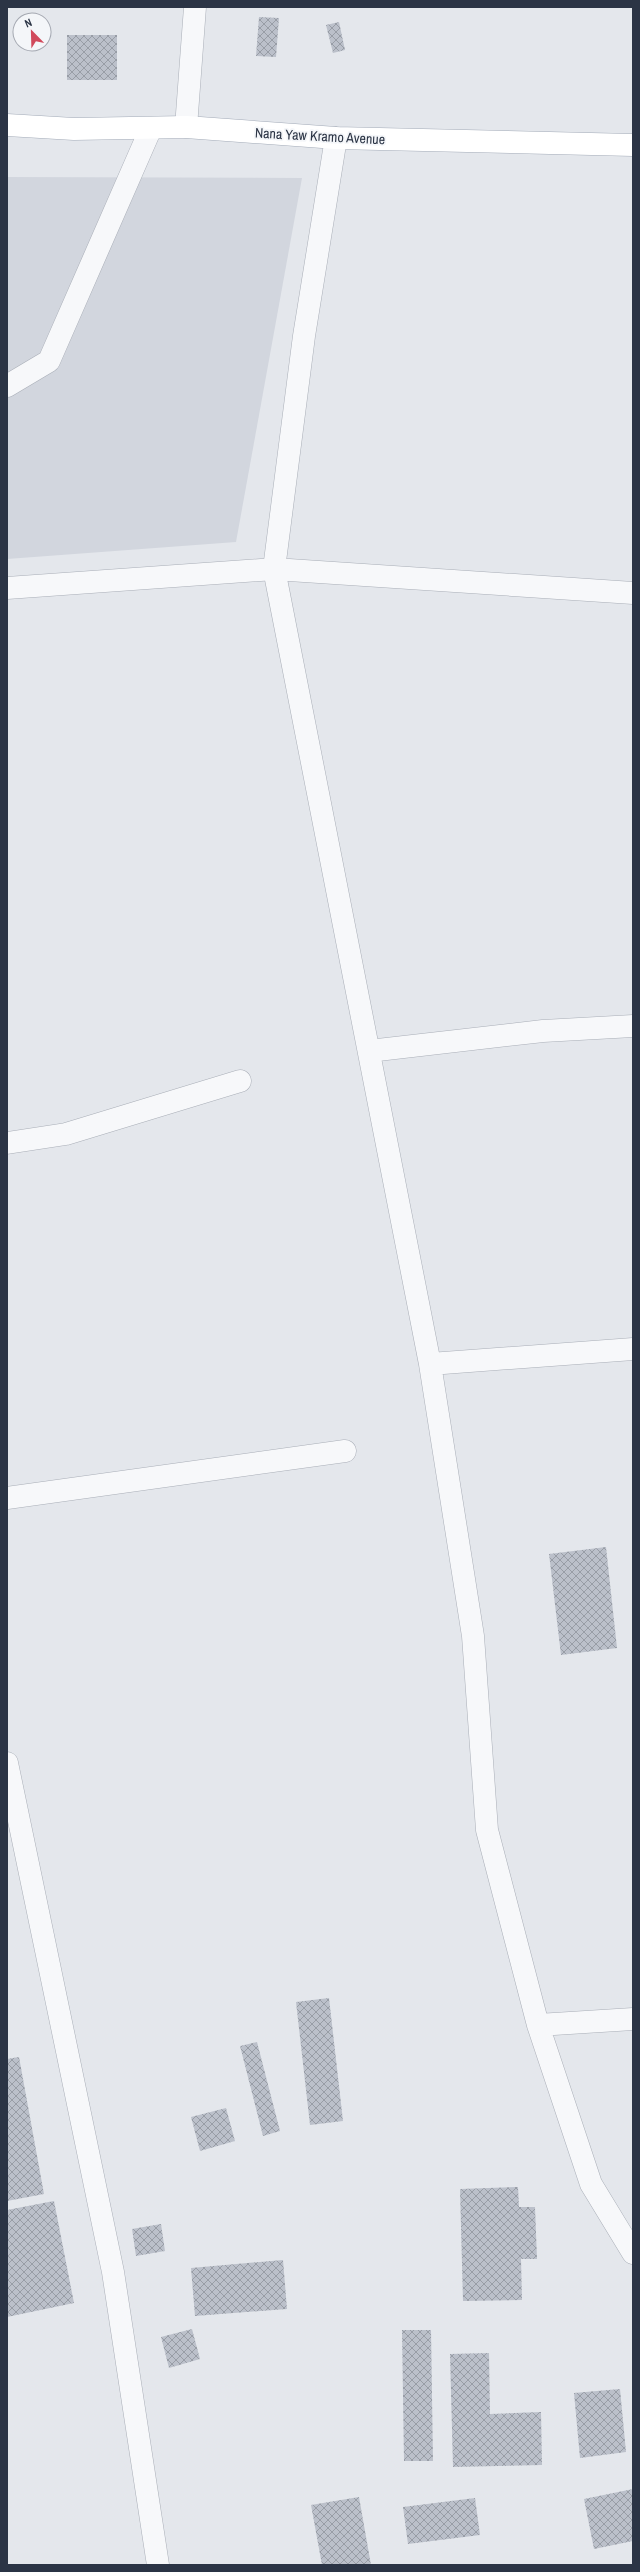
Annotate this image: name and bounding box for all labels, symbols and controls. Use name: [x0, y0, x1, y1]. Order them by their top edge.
north arrow: [12, 12, 52, 52]
text: N: [22, 15, 34, 31]
street label: Nana Yaw Kramo Avenue: [255, 124, 385, 148]

